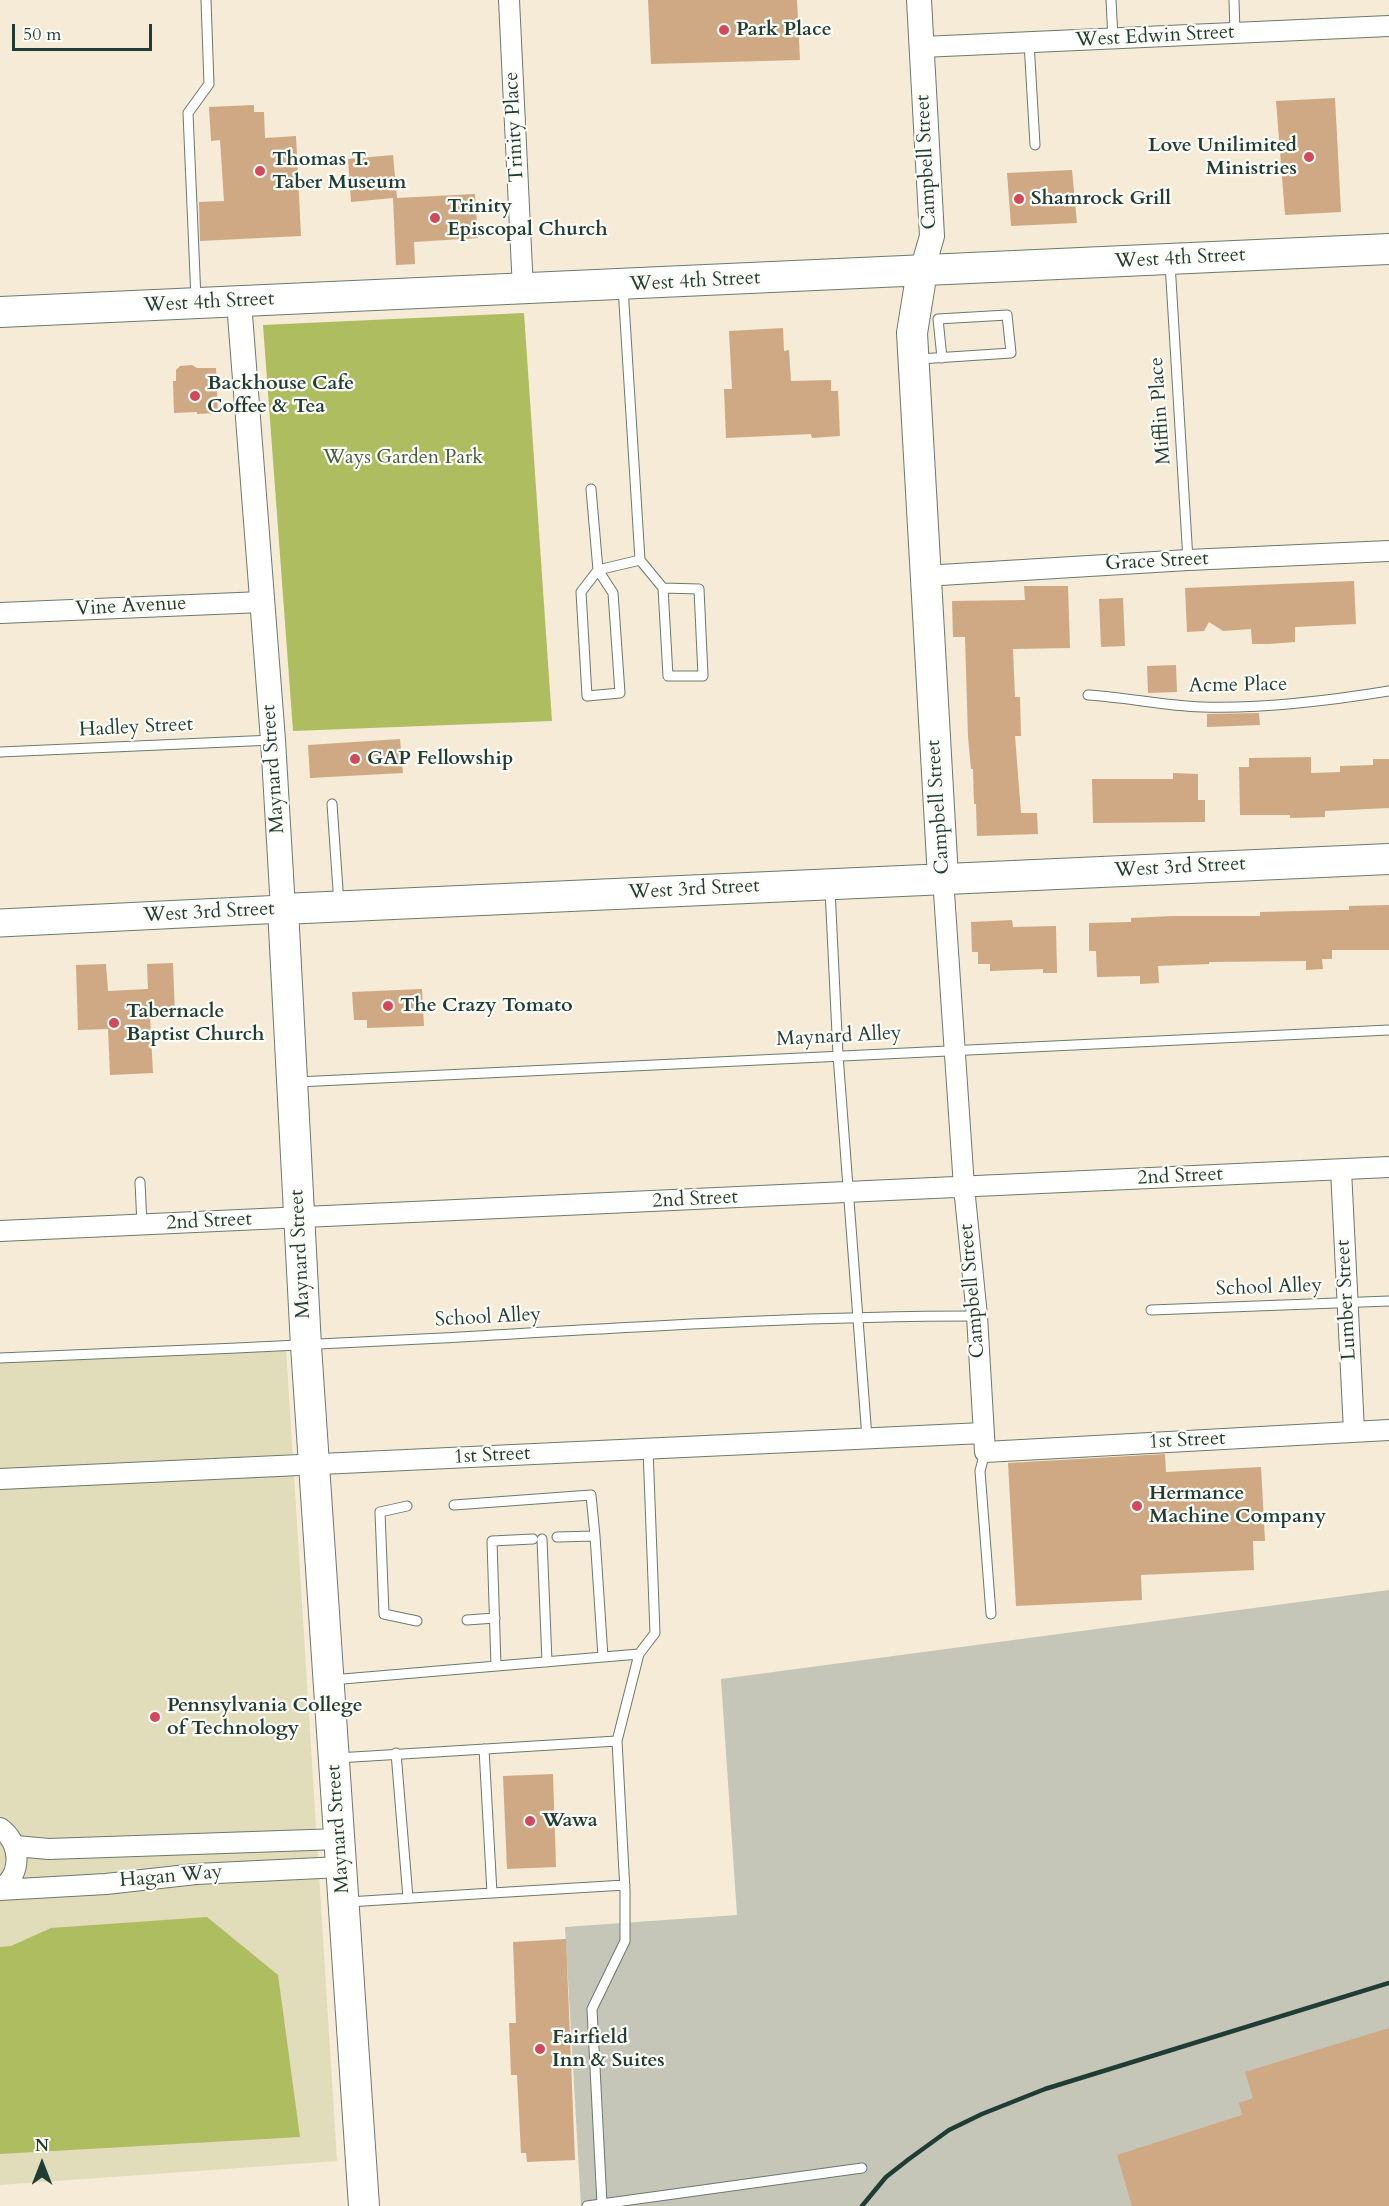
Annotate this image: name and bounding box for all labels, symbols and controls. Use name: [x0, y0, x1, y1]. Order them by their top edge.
scale bar: [15, 12, 154, 50]
place label: Park Place: [736, 18, 832, 42]
street label: West Edwin Street: [1075, 21, 1235, 53]
text: 50 m: [23, 22, 62, 47]
marker: Park Place: [717, 23, 731, 37]
street label: Trinity Place: [500, 71, 530, 183]
street label: Campbell Street: [911, 94, 943, 230]
place label: Love Unilimited Ministries: [1148, 134, 1297, 181]
place label: Thomas T. Taber Museum: [272, 148, 406, 195]
marker: Love Unilimited Ministries: [1302, 150, 1316, 164]
marker: Thomas T. Taber Museum: [253, 164, 267, 178]
place label: Shamrock Grill: [1031, 187, 1171, 211]
marker: Shamrock Grill: [1012, 192, 1026, 206]
place label: Trinity Episcopal Church: [447, 195, 608, 242]
marker: Trinity Episcopal Church: [428, 211, 442, 225]
street label: West 4th Street: [1114, 244, 1246, 274]
street label: West 4th Street: [629, 267, 761, 297]
street label: West 4th Street: [143, 288, 275, 318]
street label: Mifflin Place: [1145, 356, 1177, 466]
place label: Backhouse Cafe Coffee & Tea: [207, 372, 354, 419]
marker: Backhouse Cafe Coffee & Tea: [188, 389, 202, 403]
park label: Ways Garden Park: [323, 446, 483, 470]
street label: Grace Street: [1105, 547, 1209, 577]
street label: Vine Avenue: [75, 592, 187, 622]
street label: Acme Place: [1189, 673, 1287, 699]
street label: Maynard Street: [258, 704, 290, 834]
street label: Hadley Street: [78, 713, 194, 743]
street label: Campbell Street: [922, 739, 956, 875]
place label: GAP Fellowship: [367, 747, 513, 771]
marker: GAP Fellowship: [348, 752, 362, 766]
street label: West 3rd Street: [1114, 853, 1246, 883]
street label: West 3rd Street: [628, 875, 760, 905]
street label: West 3rd Street: [143, 898, 275, 928]
place label: The Crazy Tomato: [400, 994, 573, 1018]
marker: The Crazy Tomato: [381, 999, 395, 1013]
place label: Tabernacle Baptist Church: [126, 1000, 265, 1047]
marker: Tabernacle Baptist Church: [107, 1016, 121, 1030]
street label: Maynard Alley: [776, 1022, 902, 1052]
street label: 2nd Street: [1137, 1163, 1223, 1191]
street label: 2nd Street: [652, 1186, 738, 1214]
street label: Maynard Street: [286, 1189, 316, 1319]
street label: 2nd Street: [166, 1208, 252, 1236]
street label: Campbell Street: [955, 1223, 991, 1359]
street label: Lumber Street: [1332, 1239, 1362, 1361]
street label: School Alley: [1215, 1274, 1323, 1302]
street label: School Alley: [434, 1303, 542, 1333]
street label: 1st Street: [1148, 1427, 1226, 1455]
street label: 1st Street: [453, 1442, 531, 1470]
place label: Hermance Machine Company: [1149, 1482, 1326, 1529]
marker: Hermance Machine Company: [1130, 1499, 1144, 1513]
place label: Pennsylvania College of Technology: [167, 1694, 363, 1741]
marker: Pennsylvania College of Technology: [148, 1710, 162, 1724]
street label: Maynard Street: [323, 1764, 355, 1894]
place label: Wawa: [542, 1809, 598, 1833]
marker: Wawa: [523, 1814, 537, 1828]
street label: Hagan Way: [119, 1861, 223, 1893]
place label: Fairfield Inn & Suites: [552, 2026, 665, 2073]
marker: Fairfield Inn & Suites: [533, 2042, 547, 2056]
north arrow: [12, 2134, 72, 2194]
text: N: [35, 2135, 49, 2157]

